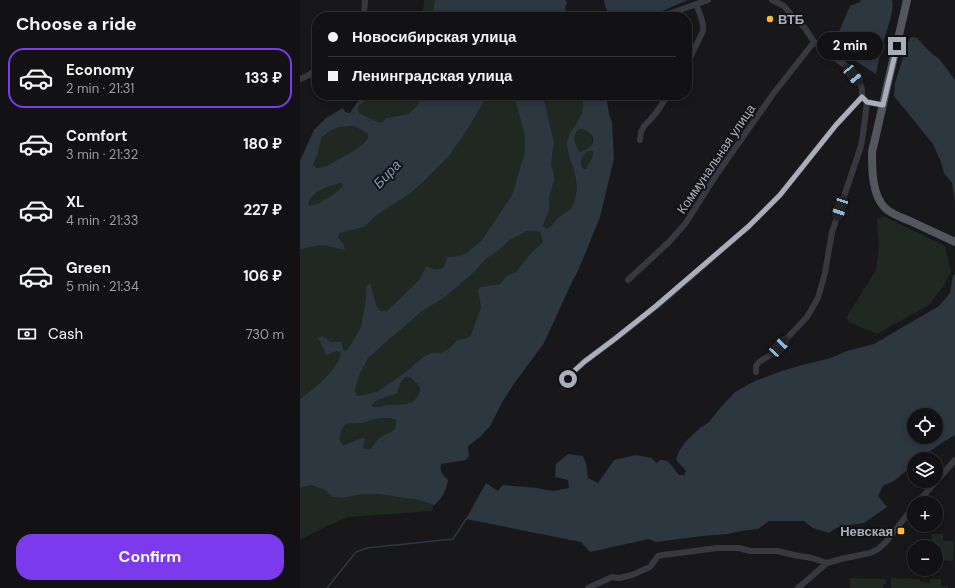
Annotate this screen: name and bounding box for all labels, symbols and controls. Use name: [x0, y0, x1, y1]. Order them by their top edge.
place label: ВТБ: [778, 11, 804, 28]
text: Choose a ride: [16, 12, 137, 36]
marker: ВТБ: [765, 14, 775, 24]
text: Новосибирская улица: [352, 27, 516, 47]
callout: 2 min: [817, 32, 883, 60]
text: 2 min: [833, 37, 867, 54]
route end: [888, 37, 906, 55]
icon: car: [18, 60, 54, 96]
text: Economy: [66, 60, 134, 80]
car: [841, 62, 865, 88]
text: Ленинградская улица: [352, 66, 512, 86]
text: 133 ₽: [245, 68, 282, 88]
text: 2 min · 21:31: [66, 80, 134, 97]
street label: Коммунальная улица: [673, 100, 759, 217]
icon: car: [18, 126, 54, 162]
text: Comfort: [66, 126, 127, 146]
text: 180 ₽: [243, 134, 282, 154]
text: 3 min · 21:32: [66, 146, 138, 163]
water label: Бира: [369, 156, 405, 192]
icon: car: [18, 192, 54, 228]
text: XL: [66, 192, 84, 212]
car: [831, 195, 849, 221]
text: 227 ₽: [243, 200, 282, 220]
text: 4 min · 21:33: [66, 212, 139, 229]
icon: car: [18, 258, 54, 294]
text: Green: [66, 258, 111, 278]
text: 106 ₽: [243, 266, 282, 286]
text: 5 min · 21:34: [66, 278, 139, 295]
icon: cash: [16, 323, 38, 345]
text: Cash: [48, 324, 83, 344]
text: 730 m: [246, 326, 284, 343]
car: [766, 334, 792, 360]
route start: [559, 370, 577, 388]
map controls: [907, 408, 943, 576]
button: locate: [907, 408, 943, 444]
button: layers: [907, 452, 943, 488]
button: +: [907, 496, 943, 532]
place label: Невская: [840, 523, 893, 540]
marker: Невская: [896, 526, 906, 536]
button: Confirm: [16, 534, 284, 580]
button: −: [907, 540, 943, 576]

